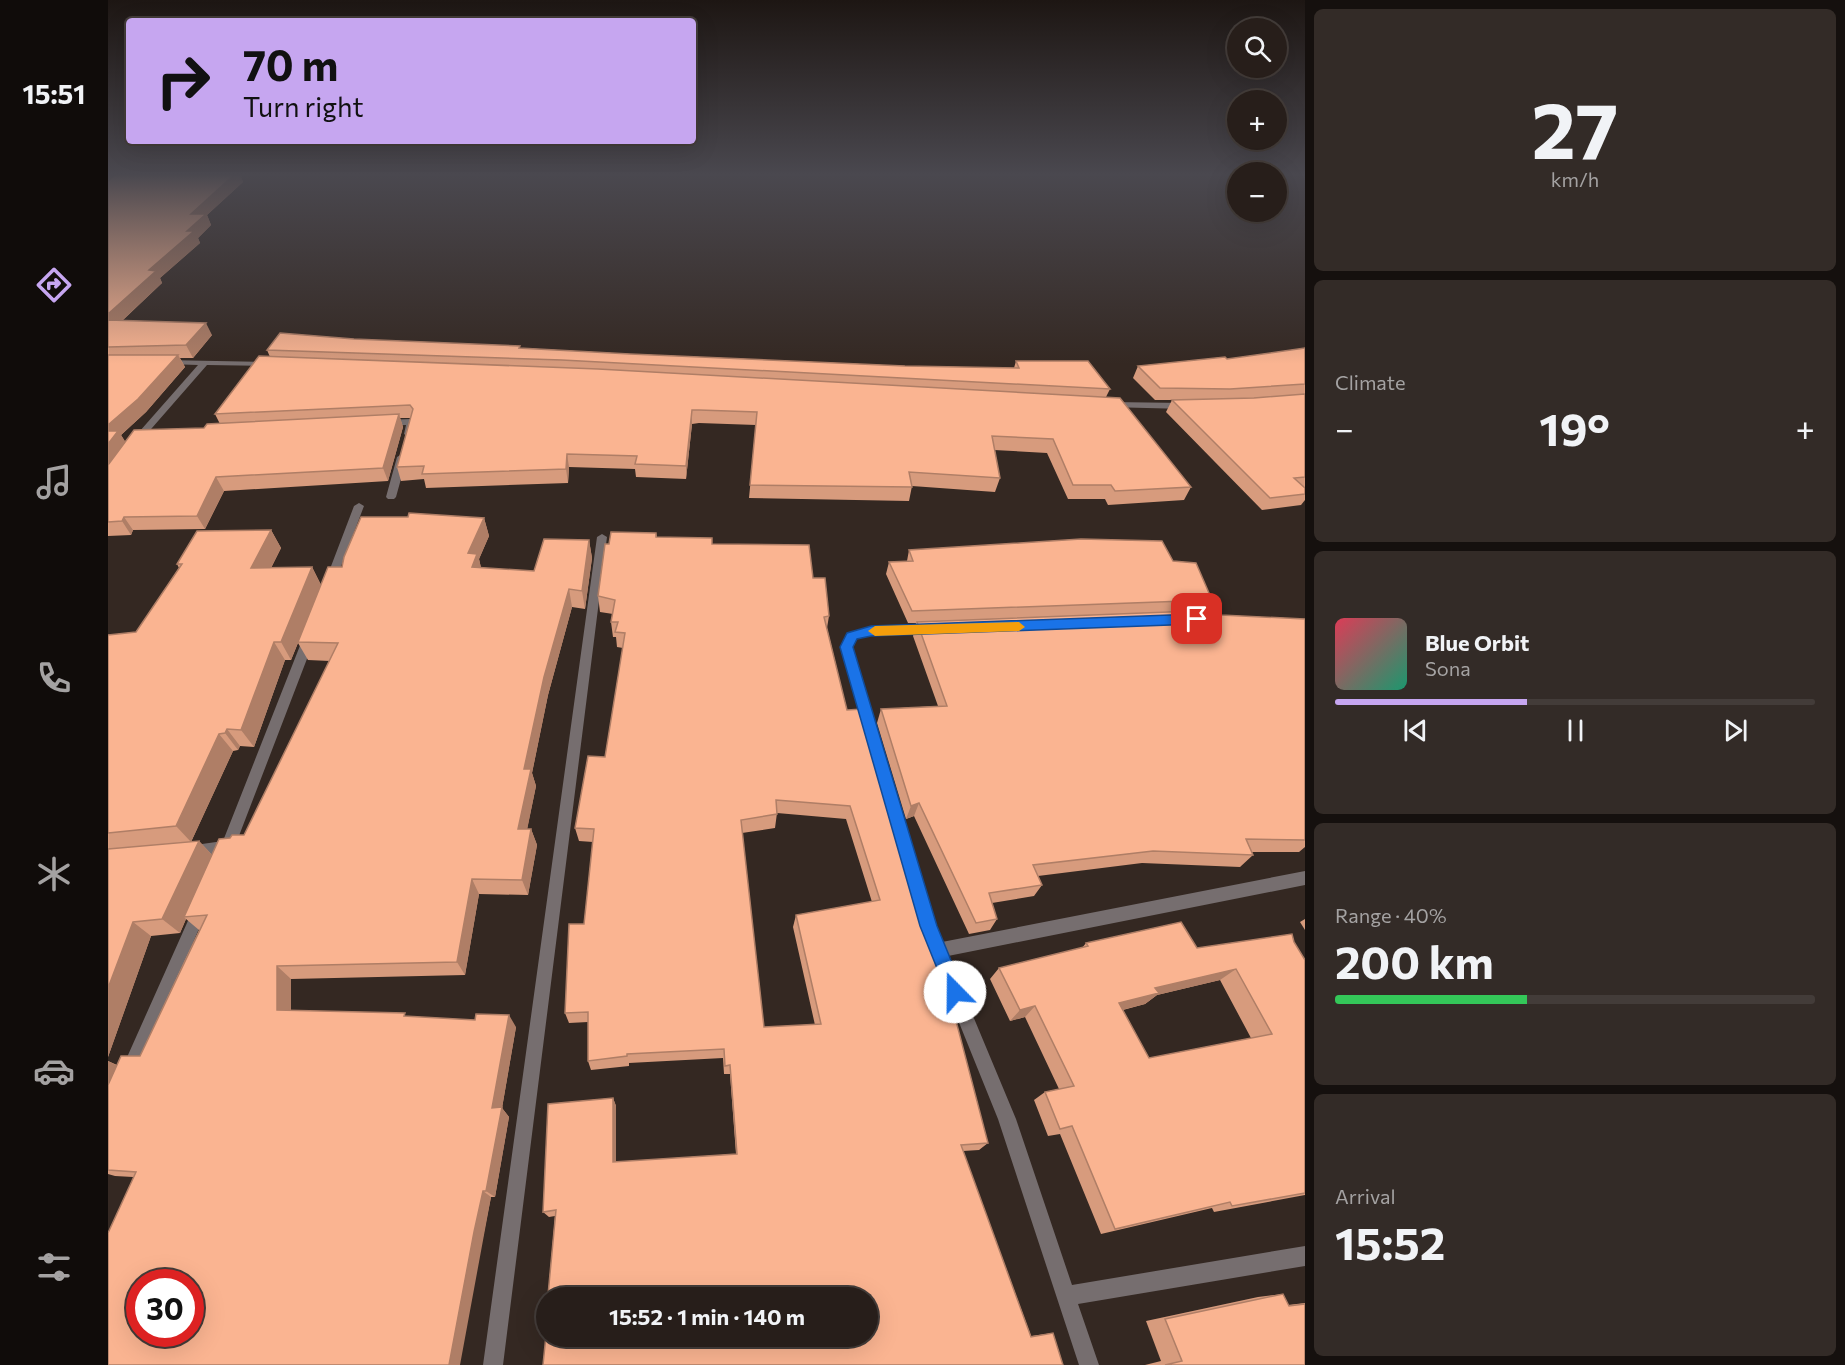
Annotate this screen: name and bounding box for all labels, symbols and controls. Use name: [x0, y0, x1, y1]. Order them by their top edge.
map controls: [1227, 18, 1287, 222]
button: search: [1227, 18, 1287, 78]
text: 70 m: [243, 38, 338, 90]
icon: right: [144, 42, 222, 120]
text: 15:51: [22, 77, 86, 110]
text: 27: [1532, 80, 1618, 175]
text: Turn right: [243, 90, 363, 123]
button: +: [1227, 90, 1287, 150]
button: −: [1227, 162, 1287, 222]
text: km/h: [1551, 167, 1599, 191]
icon: directions: [33, 264, 75, 306]
text: Climate: [1335, 370, 1405, 394]
text: 19°: [1539, 400, 1610, 455]
text: −: [1335, 407, 1354, 448]
text: +: [1796, 407, 1815, 448]
icon: music: [33, 461, 75, 503]
pin: [1171, 593, 1222, 644]
icon: arrive: [1180, 602, 1213, 635]
text: Blue Orbit: [1425, 629, 1529, 656]
text: Sona: [1425, 656, 1471, 680]
icon: phone: [33, 657, 75, 699]
icon: previous: [1399, 714, 1432, 747]
icon: pause: [1559, 714, 1592, 747]
icon: next: [1719, 714, 1752, 747]
icon: climate: [33, 853, 75, 895]
text: Range · 40%: [1335, 903, 1447, 927]
text: 200 km: [1335, 933, 1494, 988]
position arrow: [923, 960, 987, 1024]
icon: car: [33, 1050, 75, 1092]
text: Arrival: [1335, 1184, 1396, 1208]
text: 15:52: [1335, 1214, 1445, 1269]
icon: filters: [33, 1246, 75, 1288]
speed limit sign: 30: [126, 1269, 204, 1347]
text: 15:52 · 1 min · 140 m: [609, 1303, 805, 1330]

